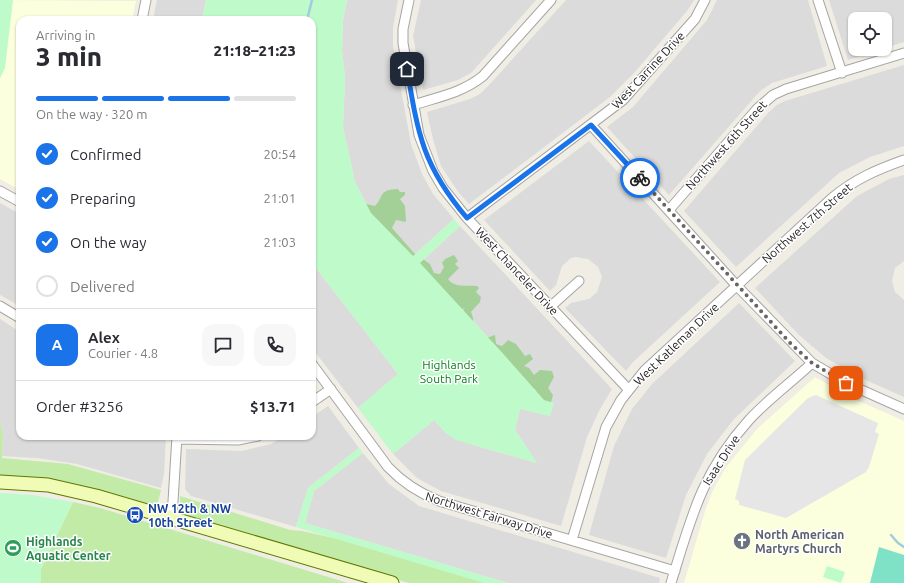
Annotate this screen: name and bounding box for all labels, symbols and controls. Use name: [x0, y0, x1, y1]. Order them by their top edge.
map controls: [848, 12, 892, 56]
button: locate: [848, 12, 892, 56]
text: Arriving in: [36, 28, 95, 42]
street label: West Carrine Drive: [609, 29, 687, 111]
text: 3 min: [36, 42, 102, 71]
text: 21:18–21:23: [213, 42, 296, 59]
pin: [390, 52, 424, 86]
icon: home: [396, 58, 418, 80]
street label: Northwest 6th Street: [683, 98, 769, 192]
text: On the way · 320 m: [36, 107, 148, 121]
icon: check: [36, 143, 58, 165]
text: Confirmed: [70, 146, 142, 163]
text: 20:54: [263, 147, 296, 161]
courier: [620, 158, 660, 198]
icon: bike: [629, 167, 651, 189]
street label: Northwest 7th Street: [759, 180, 855, 266]
icon: check: [36, 187, 58, 209]
text: Preparing: [70, 190, 136, 207]
text: 21:01: [263, 191, 296, 205]
street label: West Chanceler Drive: [473, 224, 561, 318]
icon: check: [36, 231, 58, 253]
text: On the way: [70, 234, 146, 251]
text: 21:03: [263, 235, 296, 249]
text: Delivered: [70, 278, 135, 295]
street label: West Katleman Drive: [631, 300, 721, 388]
button: chat: [202, 324, 244, 366]
button: phone: [254, 324, 296, 366]
text: Alex: [88, 329, 120, 346]
text: A: [52, 336, 62, 353]
text: Courier · 4.8: [88, 346, 158, 360]
park label: Highlands South Park: [420, 358, 478, 385]
pin: [829, 366, 863, 400]
icon: bag: [835, 372, 857, 394]
text: Order #3256: [36, 398, 123, 415]
text: $13.71: [250, 398, 296, 415]
street label: Isaac Drive: [700, 432, 742, 488]
street label: Northwest Fairway Drive: [424, 489, 554, 541]
place label: NW 12th & NW 10th Street: [148, 502, 232, 529]
bus stop icon: NW 12th & NW 10th Street: [125, 505, 145, 525]
place label: North American Martyrs Church: [755, 528, 844, 555]
church icon: North American Martyrs Church: [732, 531, 752, 551]
place label: Highlands Aquatic Center: [26, 535, 111, 562]
sports icon: Highlands Aquatic Center: [3, 538, 23, 558]

